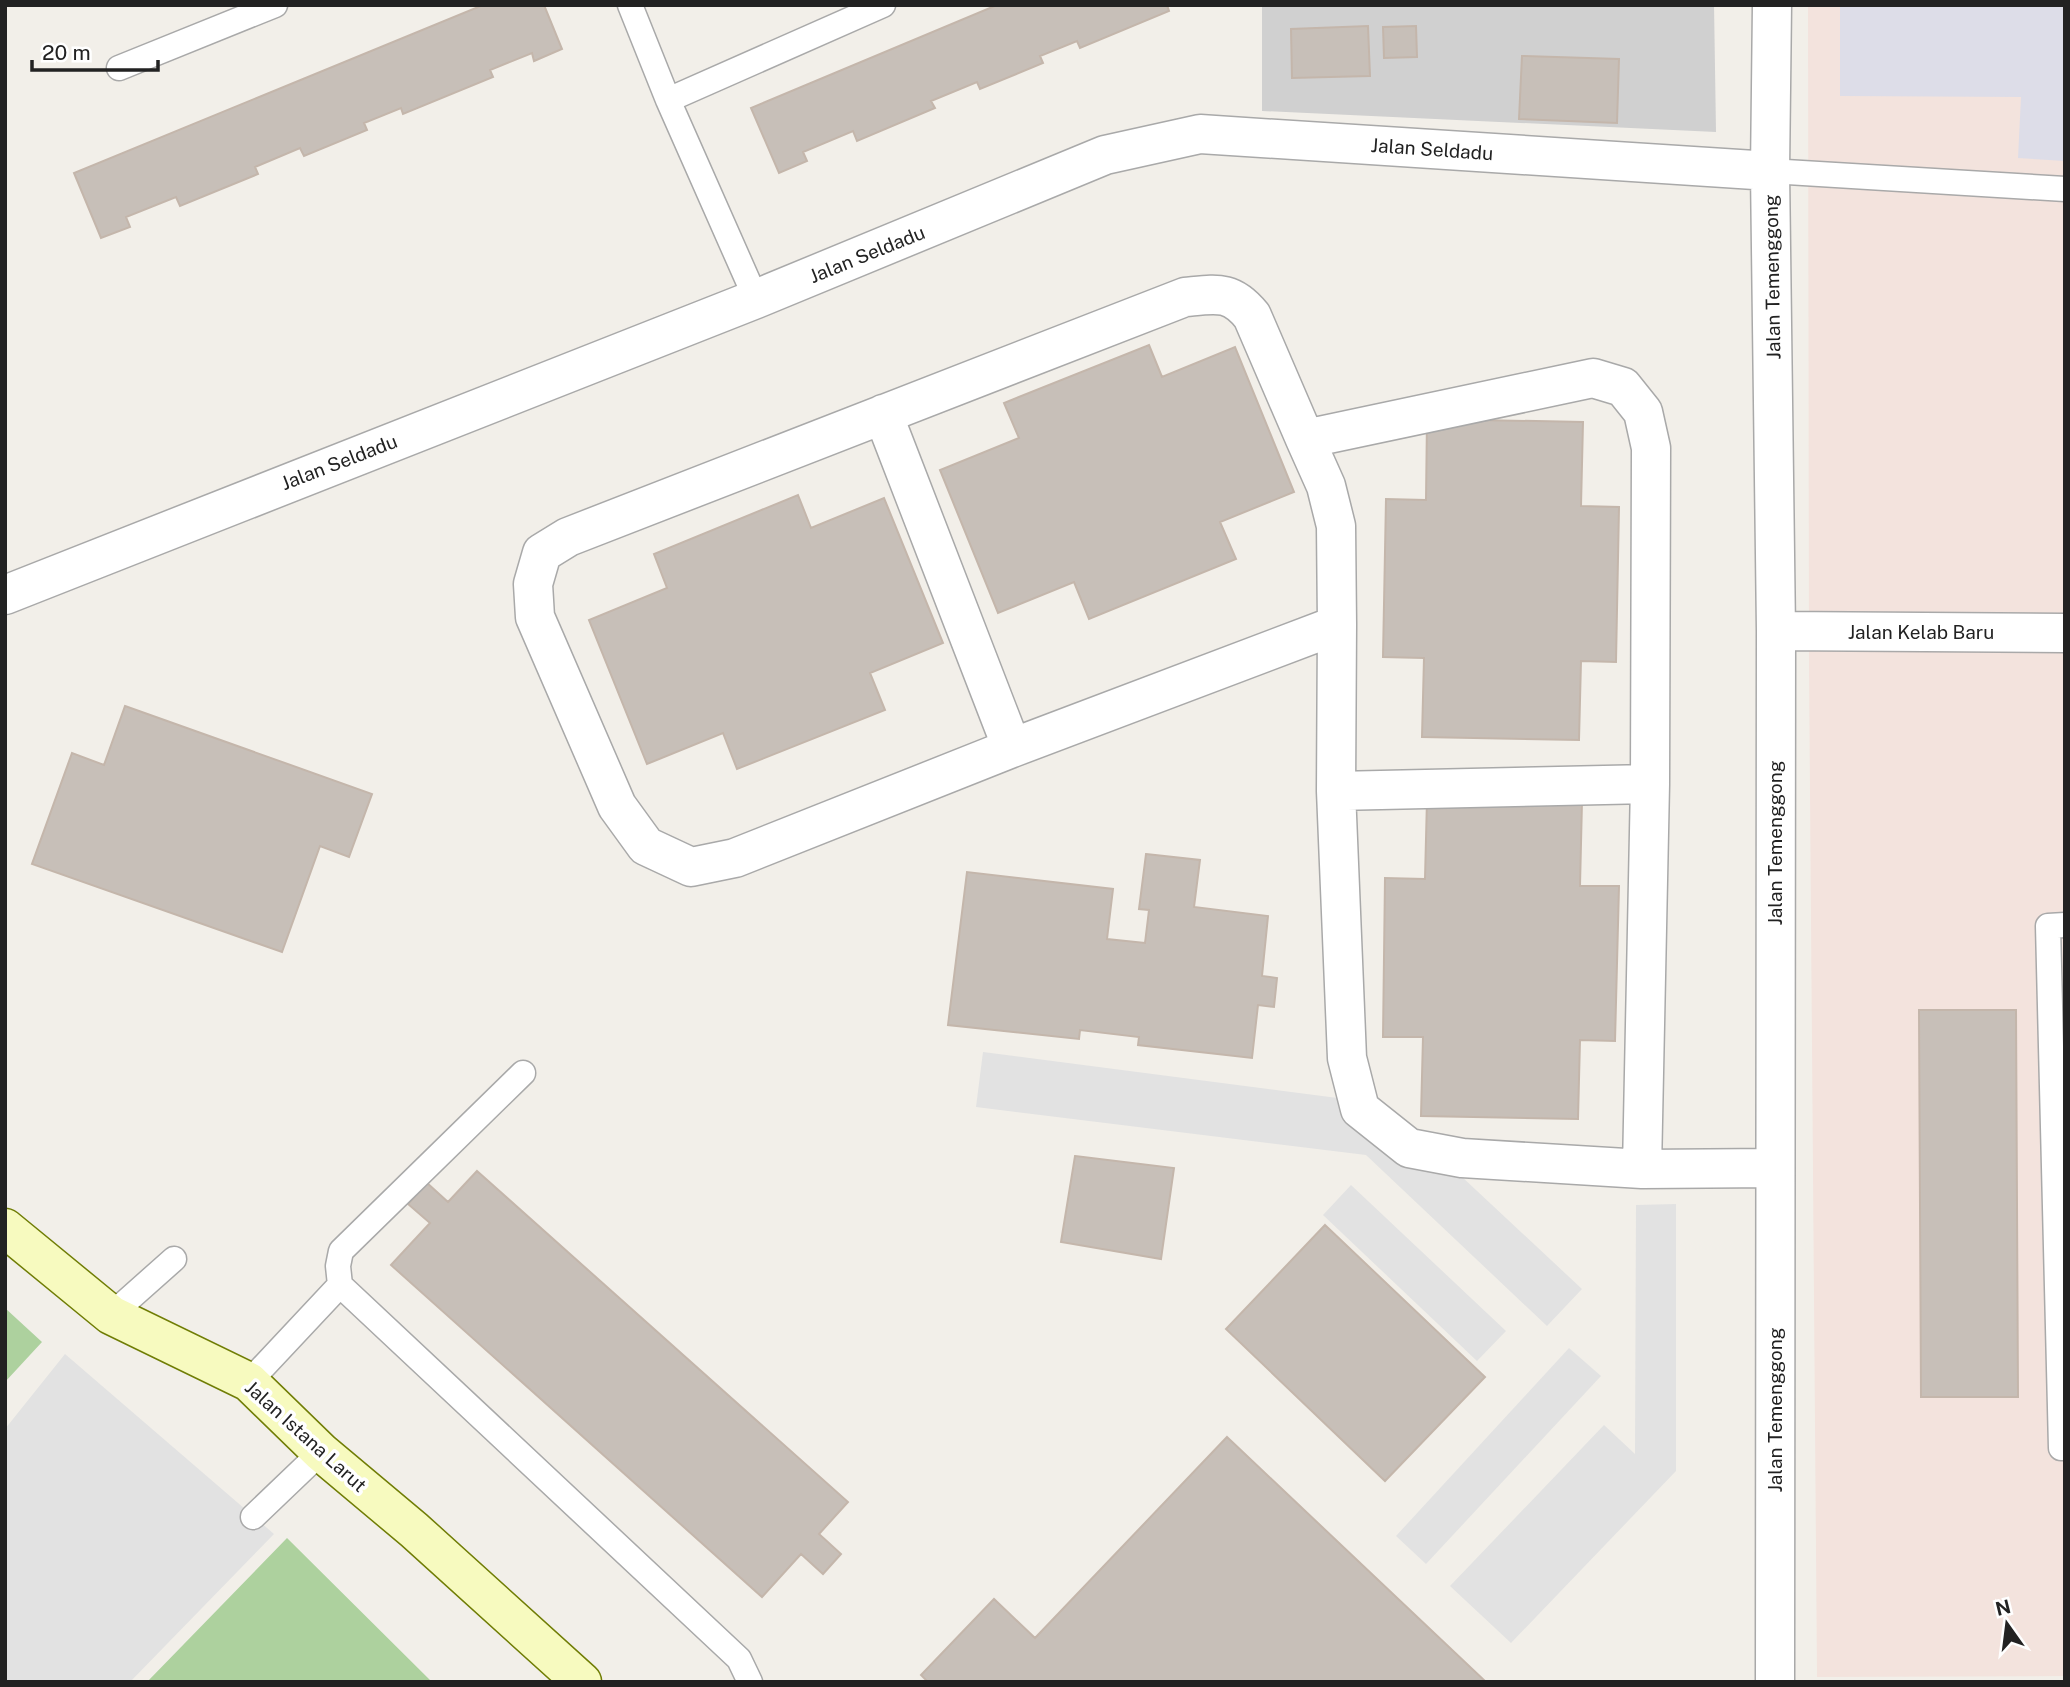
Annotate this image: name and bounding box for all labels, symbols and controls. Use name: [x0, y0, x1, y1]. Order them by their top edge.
scale bar: [32, 28, 158, 72]
text: 20 m: [42, 40, 91, 65]
street label: Jalan Seldadu: [1370, 134, 1494, 164]
street label: Jalan Temenggong: [1760, 194, 1784, 360]
street label: Jalan Seldadu: [806, 221, 928, 287]
street label: Jalan Seldadu: [278, 430, 400, 494]
street label: Jalan Kelab Baru: [1848, 621, 1994, 643]
street label: Jalan Temenggong: [1764, 760, 1786, 926]
street label: Jalan Temenggong: [1764, 1327, 1786, 1493]
street label: Jalan Istana Larut: [241, 1376, 371, 1496]
north arrow: [1972, 1589, 2042, 1659]
text: N: [1993, 1595, 2013, 1620]

